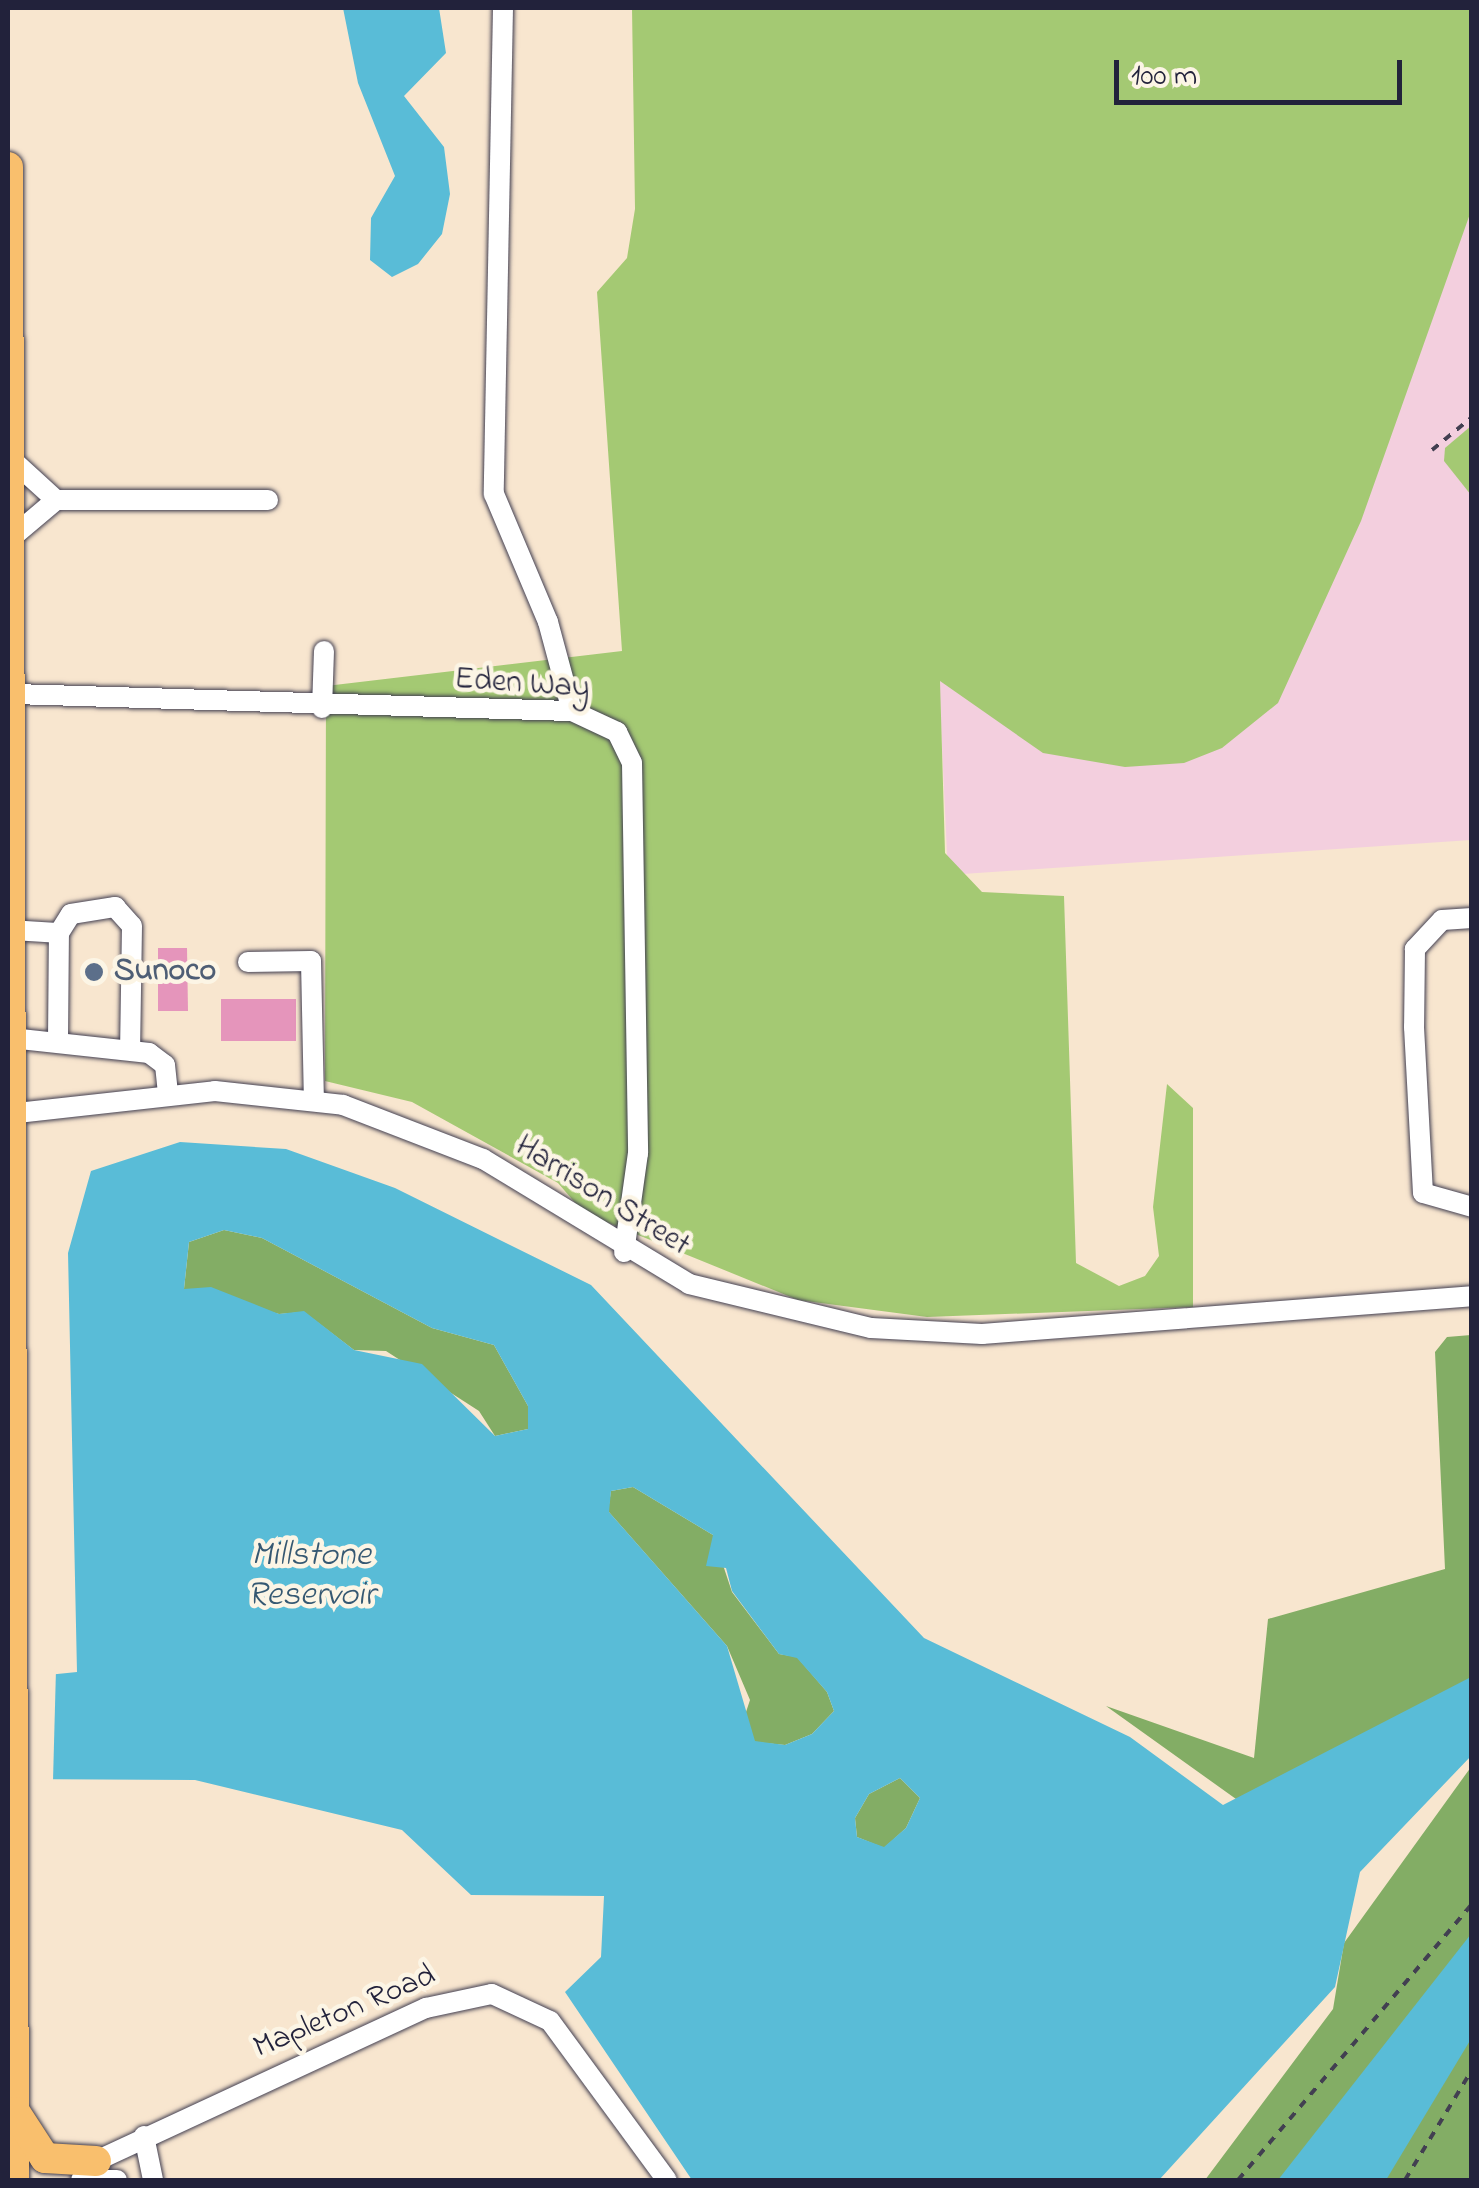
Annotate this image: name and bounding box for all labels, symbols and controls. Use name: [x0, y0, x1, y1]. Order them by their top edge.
scale bar: [1119, 40, 1406, 102]
text: 100 m: [1131, 55, 1197, 99]
street label: Eden Way: [453, 661, 591, 709]
place label: Sunoco: [114, 953, 216, 991]
marker: Sunoco: [83, 961, 105, 983]
street label: Harrison Street: [508, 1128, 696, 1266]
water label: Millstone Reservoir: [247, 1535, 375, 1617]
street label: Mapleton Road: [248, 1957, 442, 2069]

